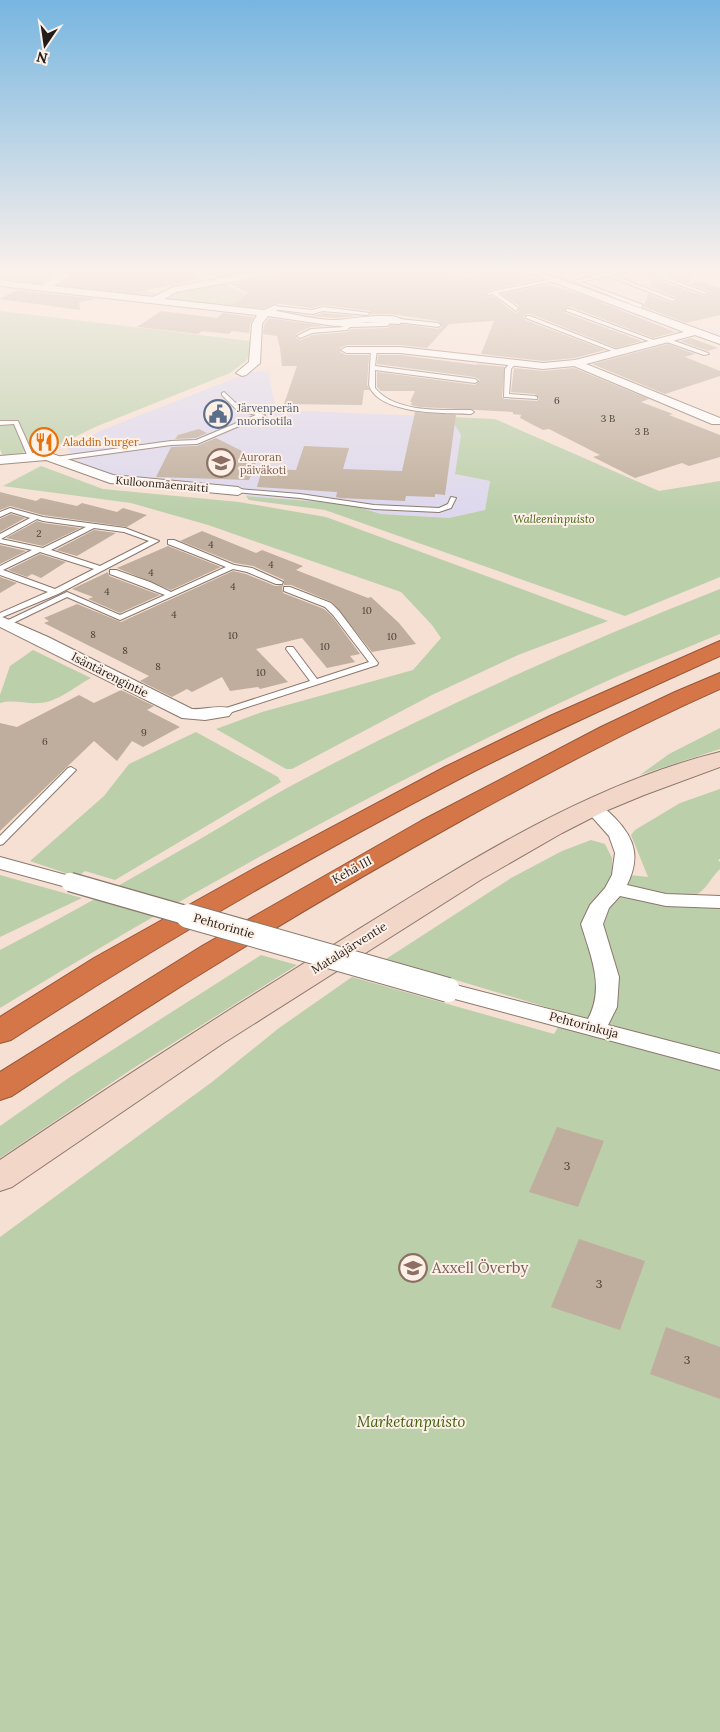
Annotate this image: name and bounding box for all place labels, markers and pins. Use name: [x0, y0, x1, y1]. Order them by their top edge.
public building icon: Järvenperän nuorisotila: [203, 399, 233, 429]
place label: Järvenperän nuorisotila: [236, 401, 299, 428]
restaurant icon: Aladdin burger: [29, 427, 59, 457]
place label: Aladdin burger: [62, 435, 139, 449]
school or university icon: Auroran päiväkoti: [206, 448, 236, 478]
place label: Auroran päiväkoti: [239, 450, 286, 477]
school or university icon: Axxell Överby: [398, 1253, 428, 1283]
place label: Axxell Överby: [431, 1258, 528, 1277]

